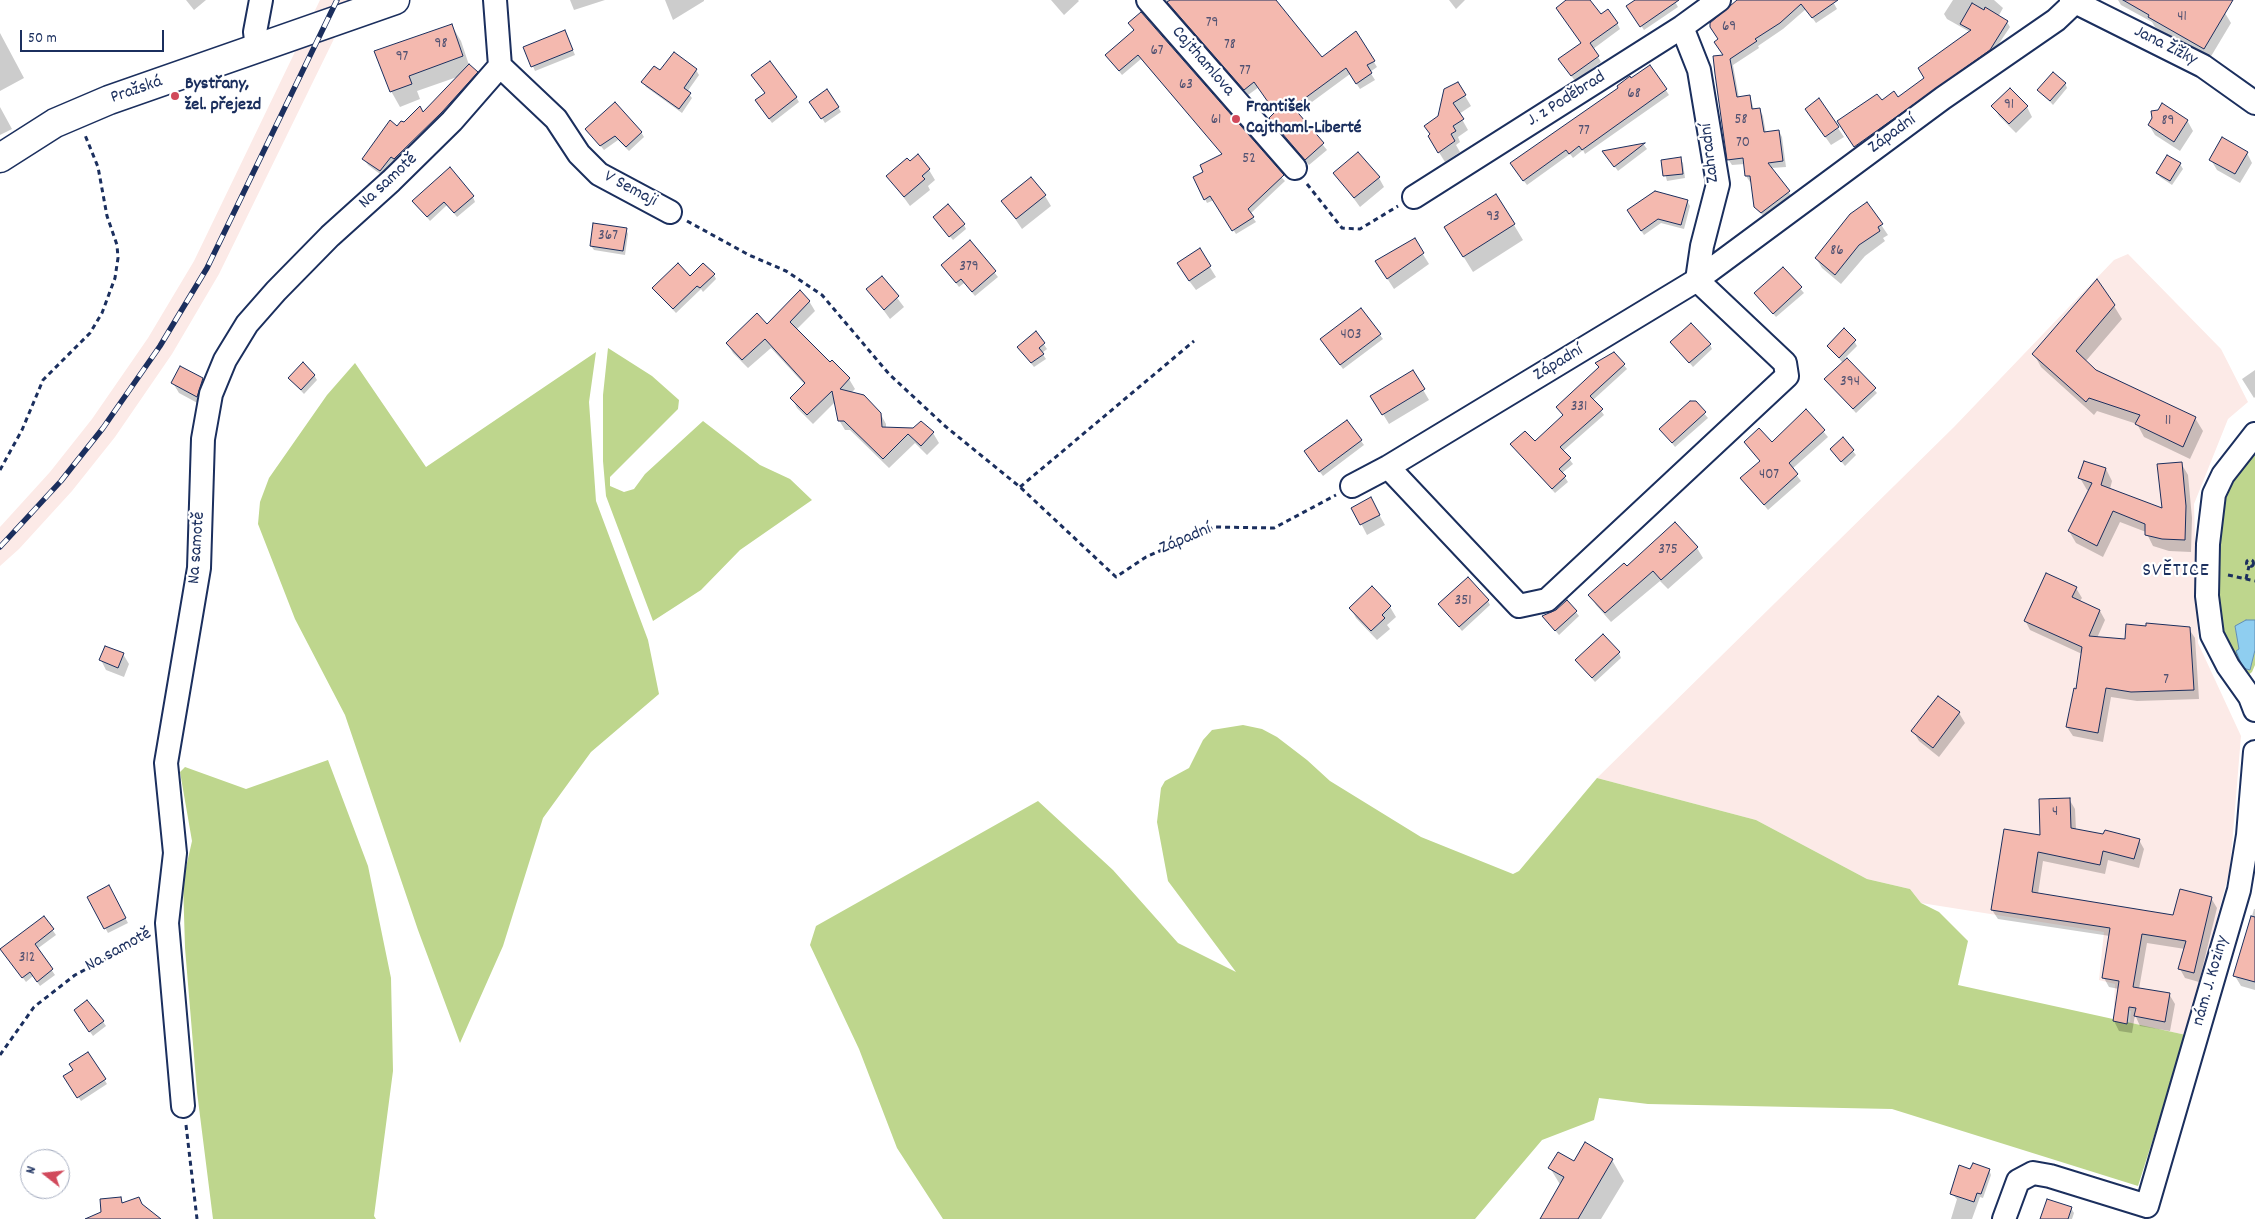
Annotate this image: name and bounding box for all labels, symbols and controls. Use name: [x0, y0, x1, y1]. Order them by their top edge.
house number: 41: [2177, 9, 2187, 27]
house number: 79: [1206, 15, 1218, 33]
house number: 69: [1722, 19, 1736, 37]
scale bar: [22, 20, 166, 52]
street label: Cajthamlova: [1166, 22, 1238, 102]
street label: Jana Žižky: [2130, 22, 2200, 72]
text: 50 m: [28, 28, 57, 50]
house number: 98: [435, 36, 447, 54]
house number: 78: [1224, 37, 1236, 55]
house number: 67: [1150, 43, 1164, 61]
house number: 97: [396, 49, 408, 67]
house number: 77: [1239, 63, 1251, 81]
street label: J. z Poděbrad: [1524, 67, 1610, 133]
street label: Pražská: [108, 72, 166, 110]
place label: Bystřany, žel. přejezd: [185, 75, 261, 118]
house number: 63: [1179, 77, 1193, 95]
house number: 68: [1627, 86, 1641, 104]
marker: Bystřany, žel. přejezd: [169, 90, 181, 102]
house number: 91: [2004, 97, 2014, 115]
place label: František Cajthaml-Liberté: [1246, 98, 1362, 140]
street label: Západní: [1865, 110, 1921, 160]
house number: 61: [1211, 112, 1221, 130]
house number: 58: [1735, 112, 1747, 130]
marker: František Cajthaml-Liberté: [1230, 113, 1242, 125]
house number: 89: [2162, 113, 2174, 131]
street label: Zahradní: [1697, 122, 1725, 184]
house number: 77: [1578, 123, 1590, 141]
house number: 70: [1736, 135, 1750, 153]
street label: Na samotě: [355, 149, 423, 215]
house number: 52: [1242, 151, 1256, 169]
street label: V Semaji: [600, 167, 660, 213]
house number: 93: [1486, 209, 1500, 227]
house number: 367: [598, 228, 618, 246]
house number: 86: [1830, 243, 1844, 261]
house number: 379: [959, 259, 979, 277]
house number: 403: [1340, 327, 1362, 345]
street label: Západní: [1530, 341, 1588, 387]
house number: 394: [1840, 374, 1860, 392]
house number: 331: [1571, 399, 1587, 417]
house number: 11: [2165, 413, 2171, 431]
house number: 407: [1759, 467, 1779, 485]
street label: Na samotě: [185, 511, 211, 585]
street label: Západní: [1157, 520, 1215, 560]
house number: 375: [1658, 542, 1678, 560]
district label: SVĚTICE: [2141, 560, 2211, 584]
house number: 351: [1455, 593, 1471, 611]
house number: 7: [2163, 672, 2169, 690]
house number: 4: [2052, 804, 2058, 822]
street label: Na samotě: [82, 924, 156, 978]
street label: nám. J. Koziny: [2189, 934, 2235, 1028]
house number: 312: [19, 950, 35, 968]
north arrow: [20, 1149, 70, 1199]
text: N: [21, 1164, 42, 1176]

